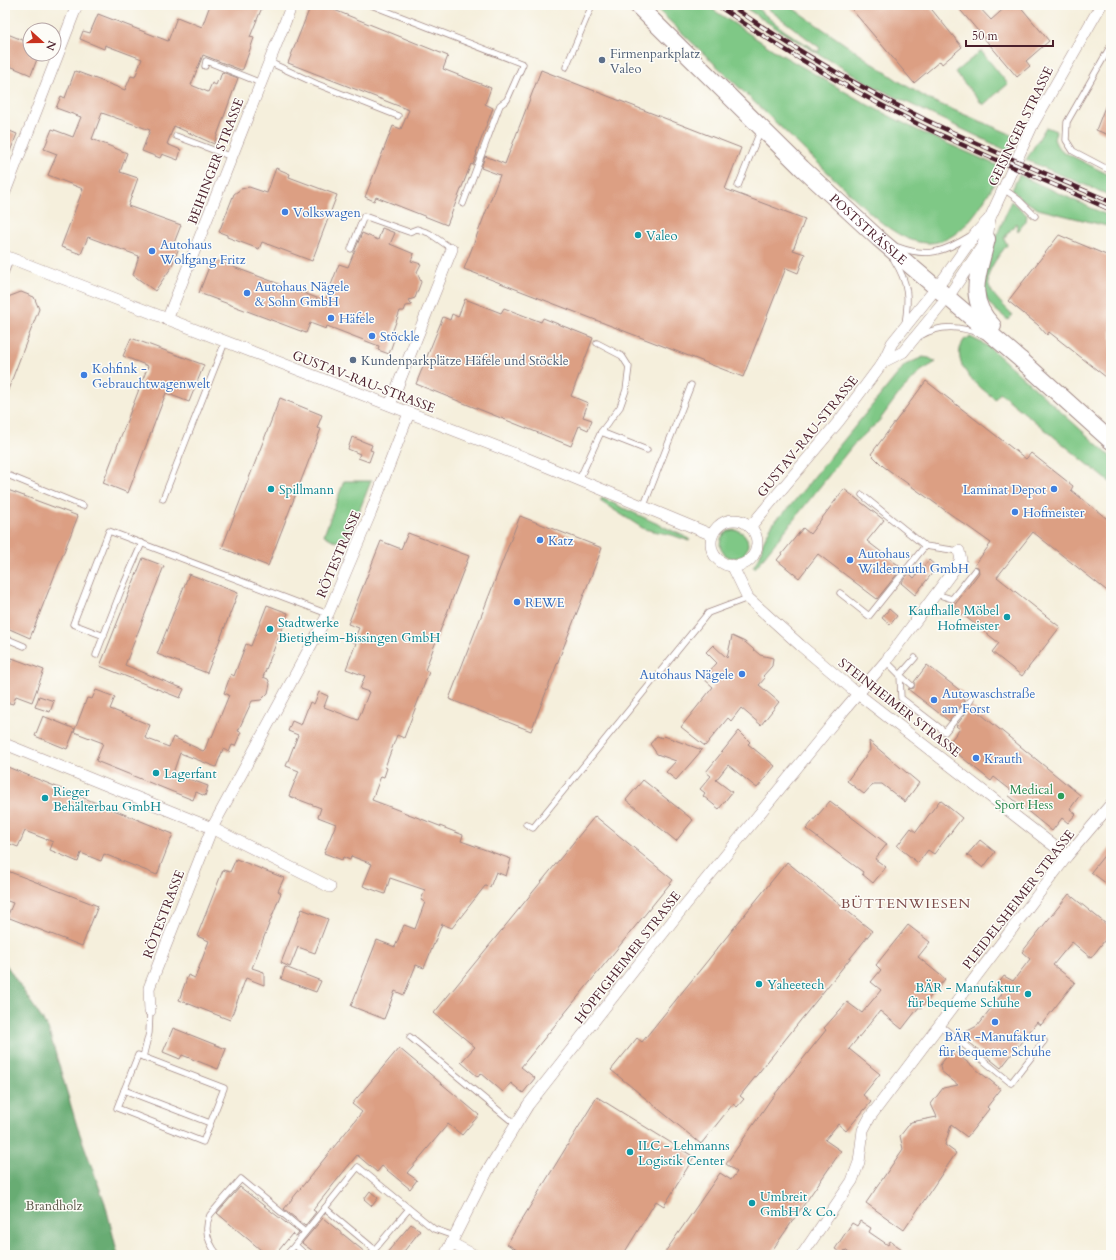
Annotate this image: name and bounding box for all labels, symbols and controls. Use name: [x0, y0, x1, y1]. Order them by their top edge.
north arrow: [22, 22, 62, 62]
scale bar: [966, 22, 1053, 48]
text: 50 m: [972, 28, 999, 44]
text: N: [42, 38, 60, 53]
place label: Firmenparkplatz Valeo: [610, 45, 700, 78]
marker: Firmenparkplatz Valeo: [597, 55, 607, 65]
street label: GEISINGER STRASSE: [984, 64, 1058, 189]
street label: BEIHINGER STRASSE: [184, 96, 248, 227]
street label: POSTSTRÄSSLE: [825, 190, 910, 269]
place label: Volkswagen: [293, 204, 361, 222]
marker: Volkswagen: [280, 207, 290, 217]
place label: Valeo: [646, 227, 677, 245]
marker: Valeo: [633, 230, 643, 240]
place label: Autohaus Wolfgang Fritz: [159, 236, 246, 269]
marker: Autohaus Wolfgang Fritz: [147, 246, 157, 256]
place label: Autohaus Nägele & Sohn GmbH: [255, 278, 350, 311]
marker: Autohaus Nägele & Sohn GmbH: [242, 288, 252, 298]
place label: Häfele: [339, 310, 375, 328]
marker: Häfele: [326, 313, 336, 323]
place label: Stöckle: [380, 328, 420, 346]
marker: Stöckle: [367, 331, 377, 341]
street label: GUSTAV-RAU-STRASSE: [290, 346, 438, 417]
place label: Kundenparkplätze Häfele und Stöckle: [361, 352, 569, 370]
marker: Kundenparkplätze Häfele und Stöckle: [348, 355, 358, 365]
place label: Kohfink - Gebrauchtwagenwelt: [92, 360, 210, 393]
marker: Kohfink - Gebrauchtwagenwelt: [79, 370, 89, 380]
street label: GUSTAV-RAU-STRASSE: [753, 372, 862, 501]
place label: Spillmann: [279, 481, 335, 499]
place label: Laminat Depot: [963, 481, 1046, 499]
marker: Spillmann: [266, 484, 276, 494]
marker: Laminat Depot: [1049, 484, 1059, 494]
place label: Hofmeister: [1023, 504, 1085, 522]
marker: Hofmeister: [1010, 507, 1020, 517]
street label: RÖTESTRASSE: [312, 508, 365, 601]
place label: Katz: [548, 532, 573, 550]
marker: Katz: [535, 535, 545, 545]
place label: Autohaus Wildermuth GmbH: [857, 545, 969, 578]
marker: Autohaus Wildermuth GmbH: [845, 555, 855, 565]
place label: REWE: [525, 594, 564, 612]
marker: REWE: [512, 597, 522, 607]
place label: Kaufhalle Möbel Hofmeister: [908, 602, 1000, 635]
marker: Kaufhalle Möbel Hofmeister: [1002, 612, 1012, 622]
place label: Stadtwerke Bietigheim-Bissingen GmbH: [278, 614, 440, 647]
marker: Stadtwerke Bietigheim-Bissingen GmbH: [265, 624, 275, 634]
street label: STEINHEIMER STRASSE: [834, 654, 964, 761]
place label: Autohaus Nägele: [640, 666, 734, 684]
marker: Autohaus Nägele: [737, 669, 747, 679]
place label: Autowaschstraße am Forst: [942, 685, 1036, 718]
marker: Autowaschstraße am Forst: [929, 695, 939, 705]
place label: Krauth: [984, 750, 1022, 768]
marker: Krauth: [971, 753, 981, 763]
place label: Lagerfant: [164, 765, 217, 783]
marker: Lagerfant: [151, 768, 161, 778]
place label: Medical Sport Hess: [995, 781, 1054, 814]
place label: Rieger Behälterbau GmbH: [53, 783, 161, 816]
marker: Medical Sport Hess: [1056, 791, 1066, 801]
marker: Rieger Behälterbau GmbH: [40, 793, 50, 803]
street label: PLEIDELSHEIMER STRASSE: [959, 826, 1079, 973]
street label: RÖTESTRASSE: [139, 868, 189, 961]
street label: HÖPFIGHEIMER STRASSE: [570, 888, 685, 1028]
district label: BÜTTENWIESEN: [841, 894, 971, 913]
place label: Yaheetech: [767, 976, 824, 994]
marker: Yaheetech: [754, 979, 764, 989]
place label: BÄR - Manufaktur für bequeme Schuhe: [908, 979, 1020, 1012]
marker: BÄR - Manufaktur für bequeme Schuhe: [1023, 989, 1033, 999]
marker: BÄR -Manufaktur für bequeme Schuhe: [990, 1017, 1000, 1027]
place label: BÄR -Manufaktur für bequeme Schuhe: [939, 1028, 1051, 1061]
place label: ILC - Lehmanns Logistik Center: [638, 1137, 730, 1170]
marker: ILC - Lehmanns Logistik Center: [625, 1147, 635, 1157]
place label: Umbreit GmbH & Co.: [760, 1188, 836, 1221]
park label: Brandholz: [26, 1197, 83, 1215]
marker: Umbreit GmbH & Co.: [747, 1198, 757, 1208]

